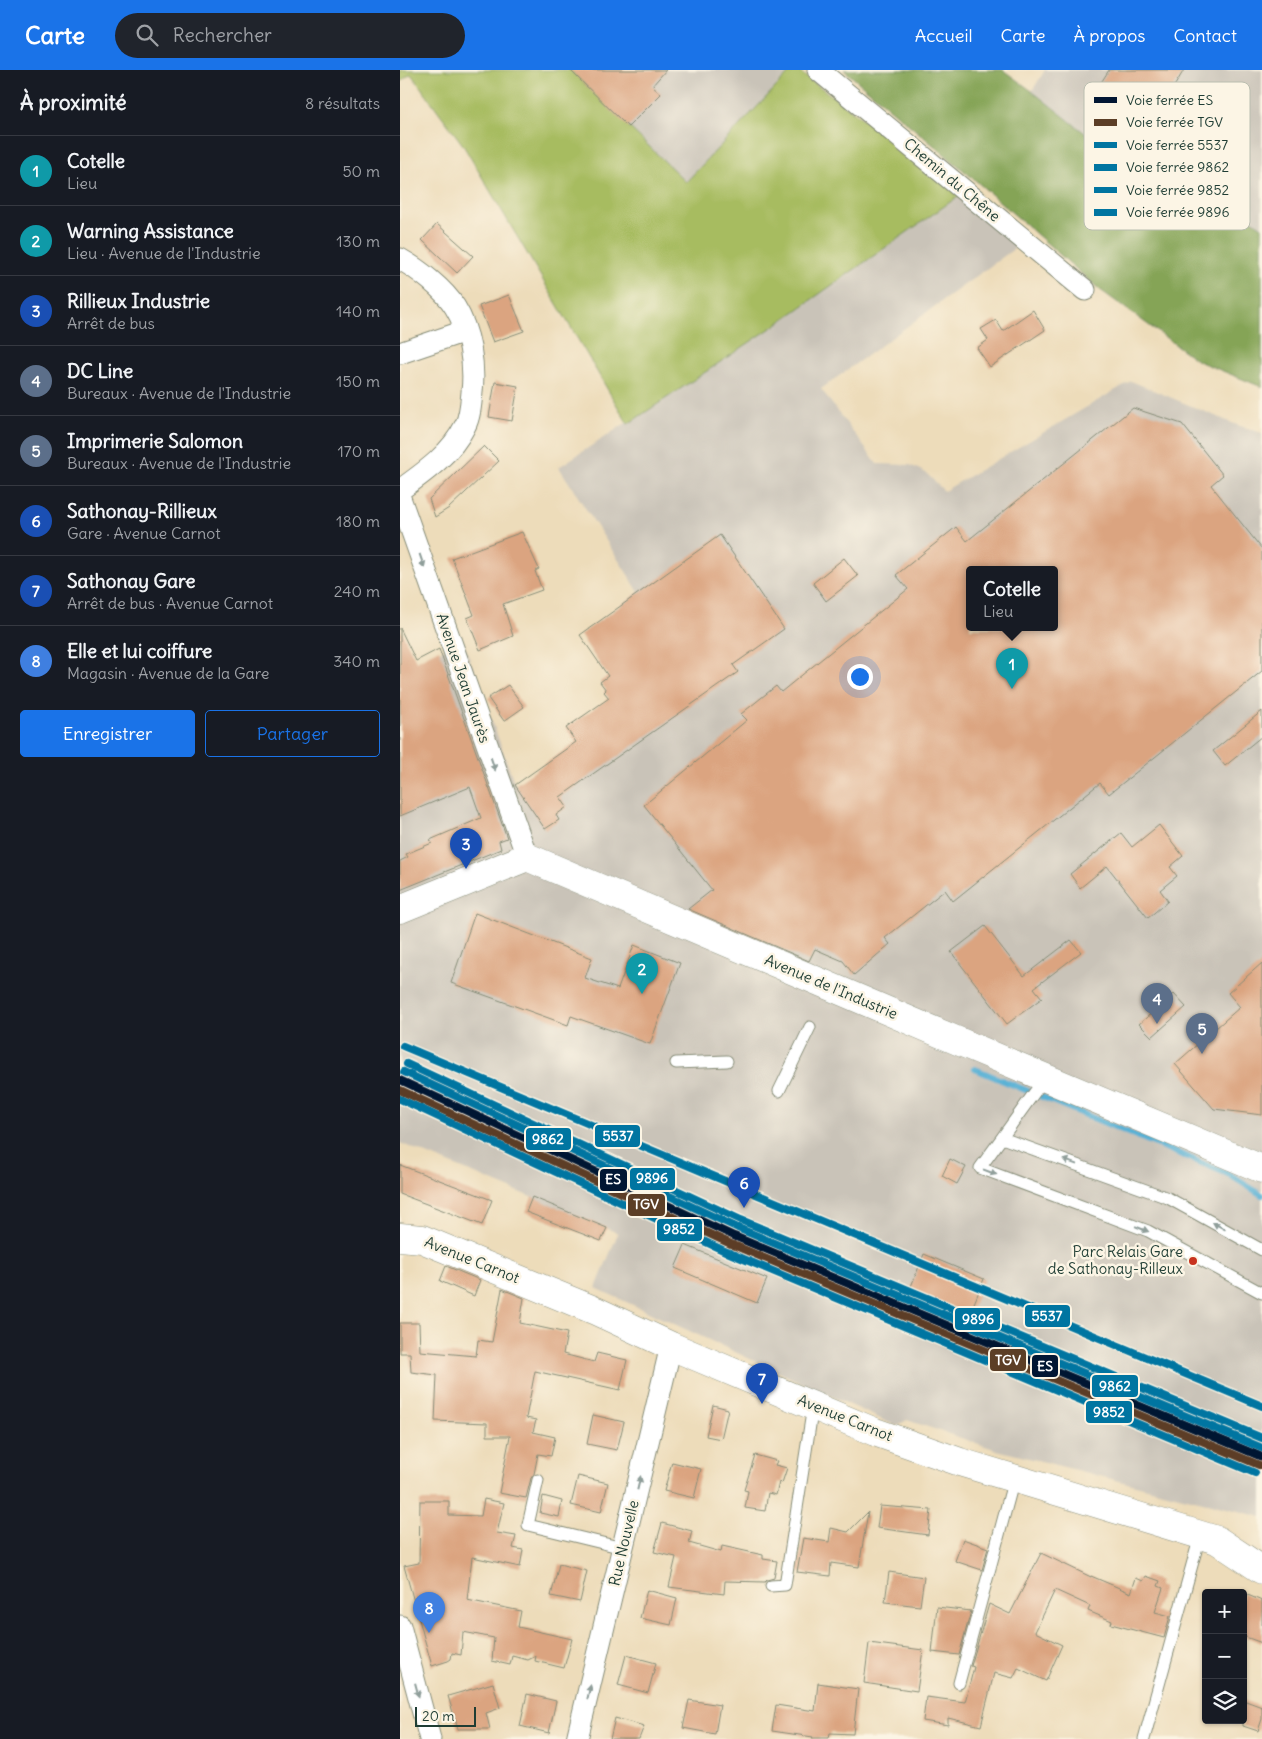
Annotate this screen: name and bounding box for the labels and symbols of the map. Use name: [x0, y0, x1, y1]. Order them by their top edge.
legend: [1084, 82, 1250, 230]
text: Voie ferrée ES: [1126, 91, 1213, 109]
text: Voie ferrée TGV: [1126, 113, 1223, 131]
street label: Chemin du Chêne: [900, 134, 1004, 225]
text: Voie ferrée 5537: [1126, 136, 1228, 154]
text: Voie ferrée 9862: [1126, 158, 1229, 176]
text: Voie ferrée 9852: [1126, 181, 1229, 199]
text: Voie ferrée 9896: [1126, 203, 1230, 221]
one-way arrow: [418, 554, 426, 569]
street label: Avenue Jean Jaurès: [432, 611, 495, 745]
pin: 1: [996, 648, 1028, 689]
your location: [847, 664, 873, 690]
one-way arrow: [490, 756, 498, 771]
pin: 3: [450, 828, 482, 869]
street label: Avenue de l'Industrie: [762, 950, 901, 1023]
pin: 2: [626, 953, 658, 994]
pin: 4: [1141, 983, 1173, 1024]
pin: 5: [1186, 1013, 1218, 1054]
line badge: 5537: [594, 1124, 641, 1148]
line badge: 9862: [525, 1127, 572, 1151]
text: 5537: [603, 1127, 634, 1145]
text: 9862: [532, 1130, 564, 1148]
one-way arrow: [1062, 1158, 1077, 1166]
line badge: 9896: [629, 1167, 676, 1191]
pin: 6: [728, 1167, 760, 1208]
line badge: ES: [599, 1168, 628, 1192]
text: 9896: [636, 1169, 668, 1187]
one-way arrow: [983, 1169, 998, 1176]
text: ES: [605, 1170, 621, 1188]
line badge: TGV: [627, 1193, 666, 1217]
text: TGV: [633, 1195, 659, 1213]
line badge: 9852: [656, 1218, 703, 1242]
text: 9852: [663, 1220, 695, 1238]
one-way arrow: [1212, 1222, 1227, 1230]
one-way arrow: [1135, 1226, 1150, 1234]
street label: Avenue Carnot: [422, 1232, 522, 1287]
place label: Parc Relais Gare de Sathonay-Rilleux: [1048, 1242, 1184, 1278]
marker: Parc Relais Gare de Sathonay-Rilleux: [1187, 1255, 1199, 1267]
line badge: 5537: [1024, 1304, 1071, 1328]
line badge: 9896: [954, 1307, 1001, 1331]
text: 5537: [1032, 1307, 1063, 1325]
text: 9896: [962, 1310, 994, 1328]
line badge: TGV: [989, 1348, 1027, 1372]
text: TGV: [995, 1351, 1021, 1369]
line badge: ES: [1031, 1354, 1059, 1378]
text: ES: [1037, 1357, 1053, 1375]
pin: 7: [746, 1363, 778, 1404]
line badge: 9862: [1091, 1374, 1139, 1398]
text: 9862: [1099, 1377, 1131, 1395]
street label: Avenue Carnot: [795, 1390, 895, 1445]
line badge: 9852: [1085, 1400, 1133, 1424]
text: 9852: [1093, 1403, 1125, 1421]
one-way arrow: [635, 1475, 643, 1490]
street label: Rue Nouvelle: [604, 1498, 643, 1588]
pin: 8: [413, 1592, 445, 1633]
one-way arrow: [413, 1682, 421, 1697]
one-way arrow: [585, 1684, 593, 1699]
scale bar: [415, 1704, 476, 1727]

